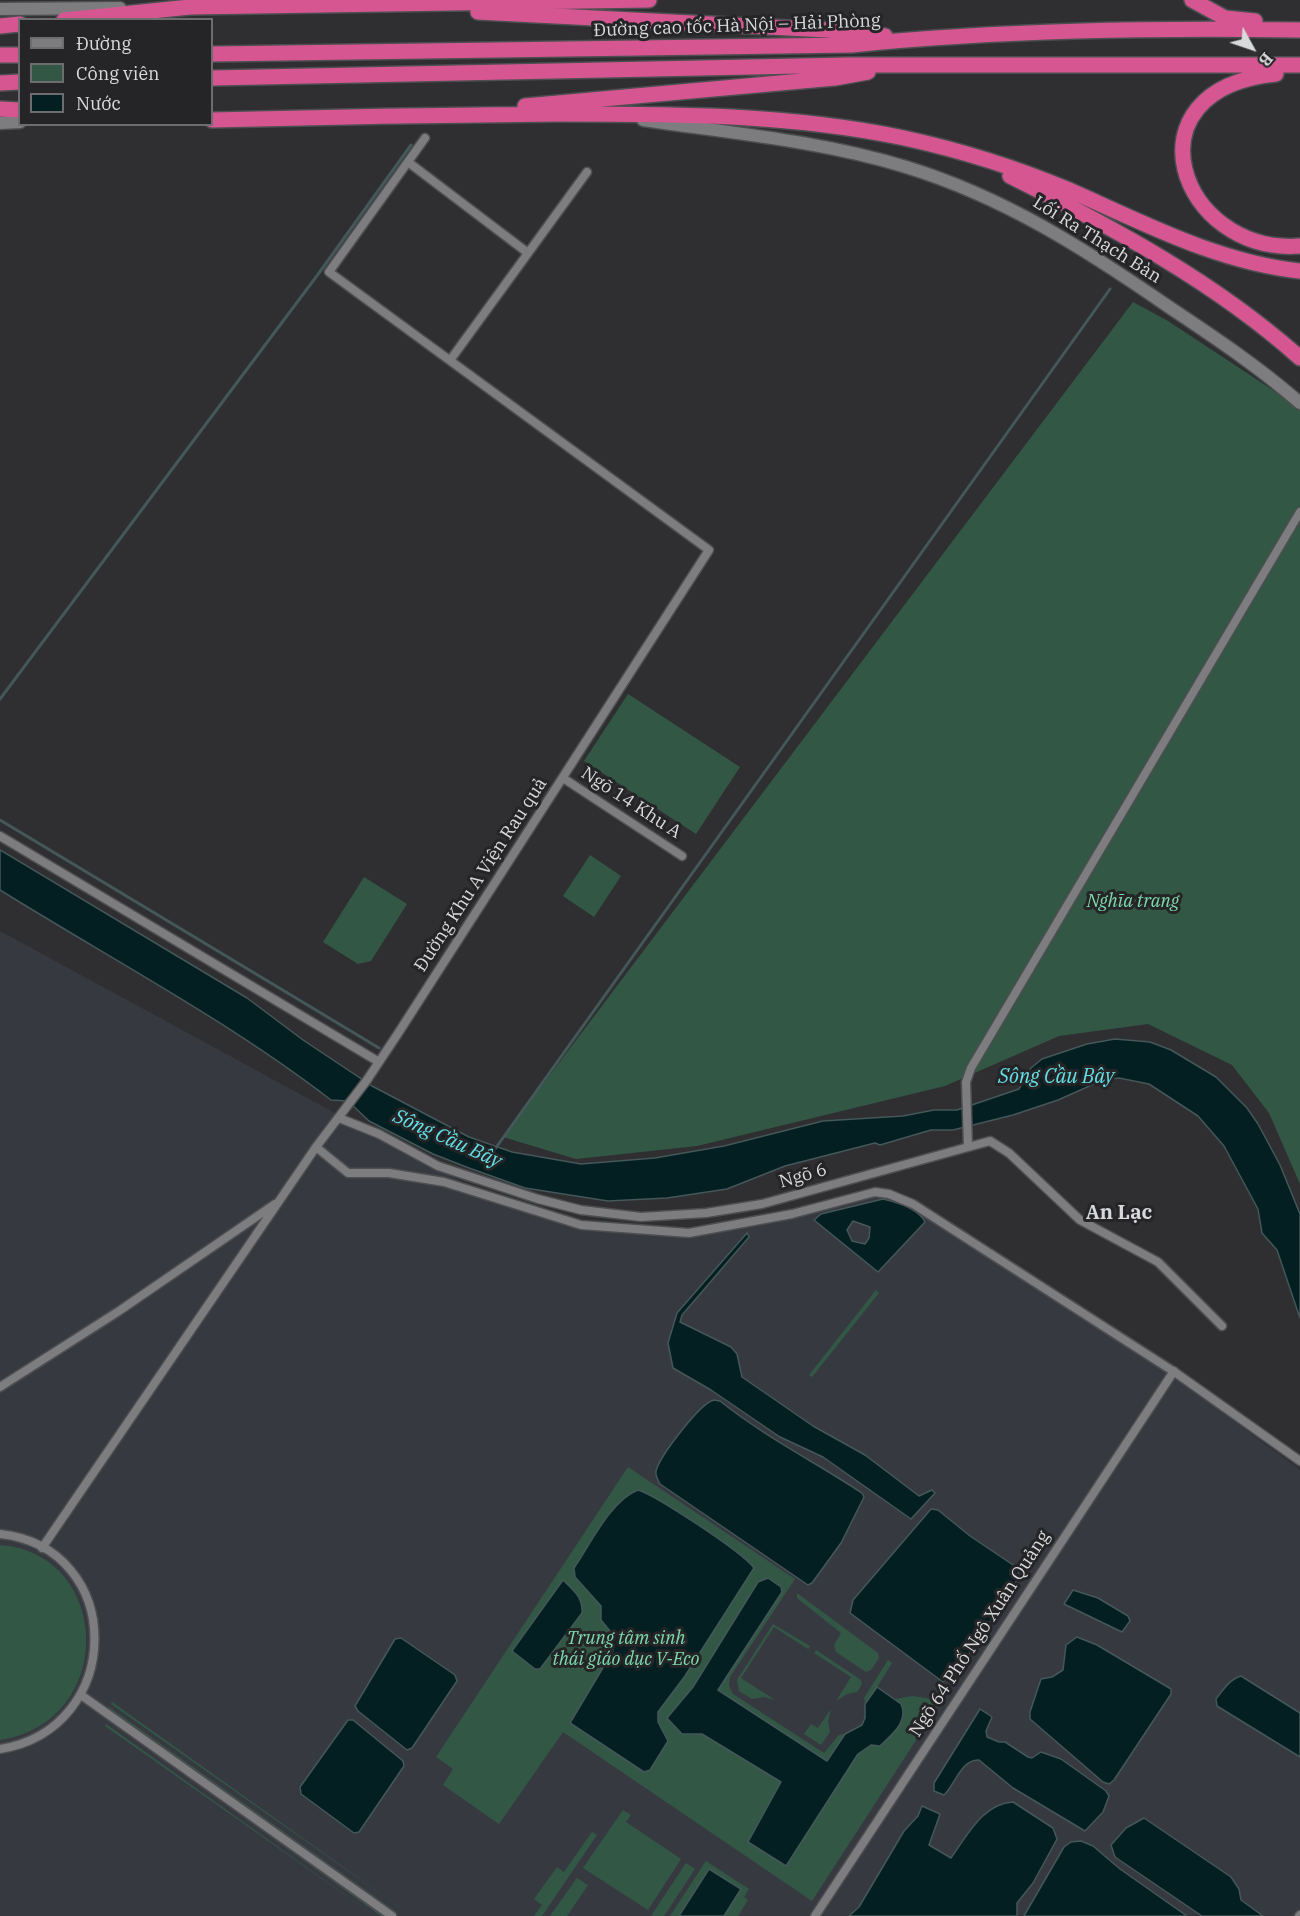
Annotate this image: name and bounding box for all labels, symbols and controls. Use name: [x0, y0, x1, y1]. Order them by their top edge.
street label: Đường cao tốc Hà Nội – Hải Phòng: [593, 10, 881, 42]
legend: [18, 18, 213, 126]
north arrow: [1222, 18, 1282, 78]
text: Đường: [76, 32, 131, 55]
text: B: [1255, 49, 1277, 70]
text: Công viên: [76, 62, 160, 85]
text: Nước: [76, 92, 121, 115]
street label: Lối Ra Thạch Bàn: [1029, 192, 1165, 288]
street label: Ngõ 14 Khu A: [577, 763, 685, 843]
street label: Đường Khu A Viện Rau quả: [410, 774, 552, 976]
park label: Nghĩa trang: [1087, 891, 1179, 913]
water label: Sông Cầu Bây: [998, 1065, 1114, 1089]
water label: Sông Cầu Bây: [389, 1104, 505, 1174]
street label: Ngõ 6: [777, 1159, 829, 1193]
district label: An Lạc: [1086, 1201, 1152, 1225]
street label: Ngõ 64 Phố Ngô Xuân Quảng: [905, 1527, 1055, 1741]
park label: Trung tâm sinh thái giáo dục V-Eco: [553, 1628, 699, 1670]

